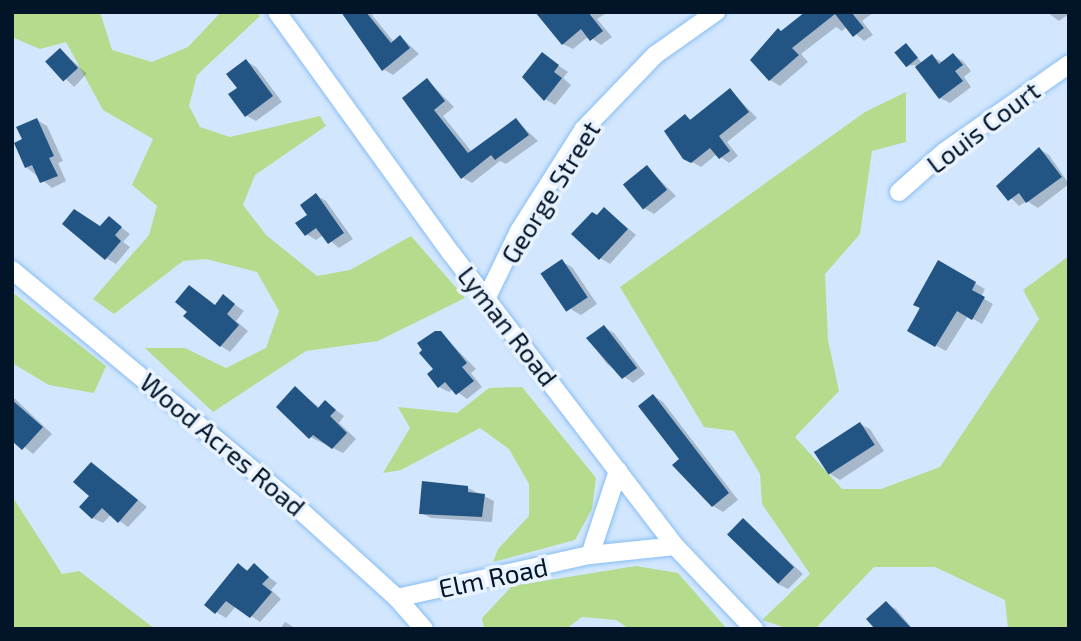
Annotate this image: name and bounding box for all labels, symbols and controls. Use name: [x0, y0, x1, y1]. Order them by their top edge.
street label: Louis Court: [920, 74, 1046, 180]
street label: George Street: [494, 115, 606, 269]
street label: Lyman Road: [452, 260, 564, 392]
street label: Wood Acres Road: [134, 366, 312, 522]
street label: Elm Road: [436, 550, 550, 604]

